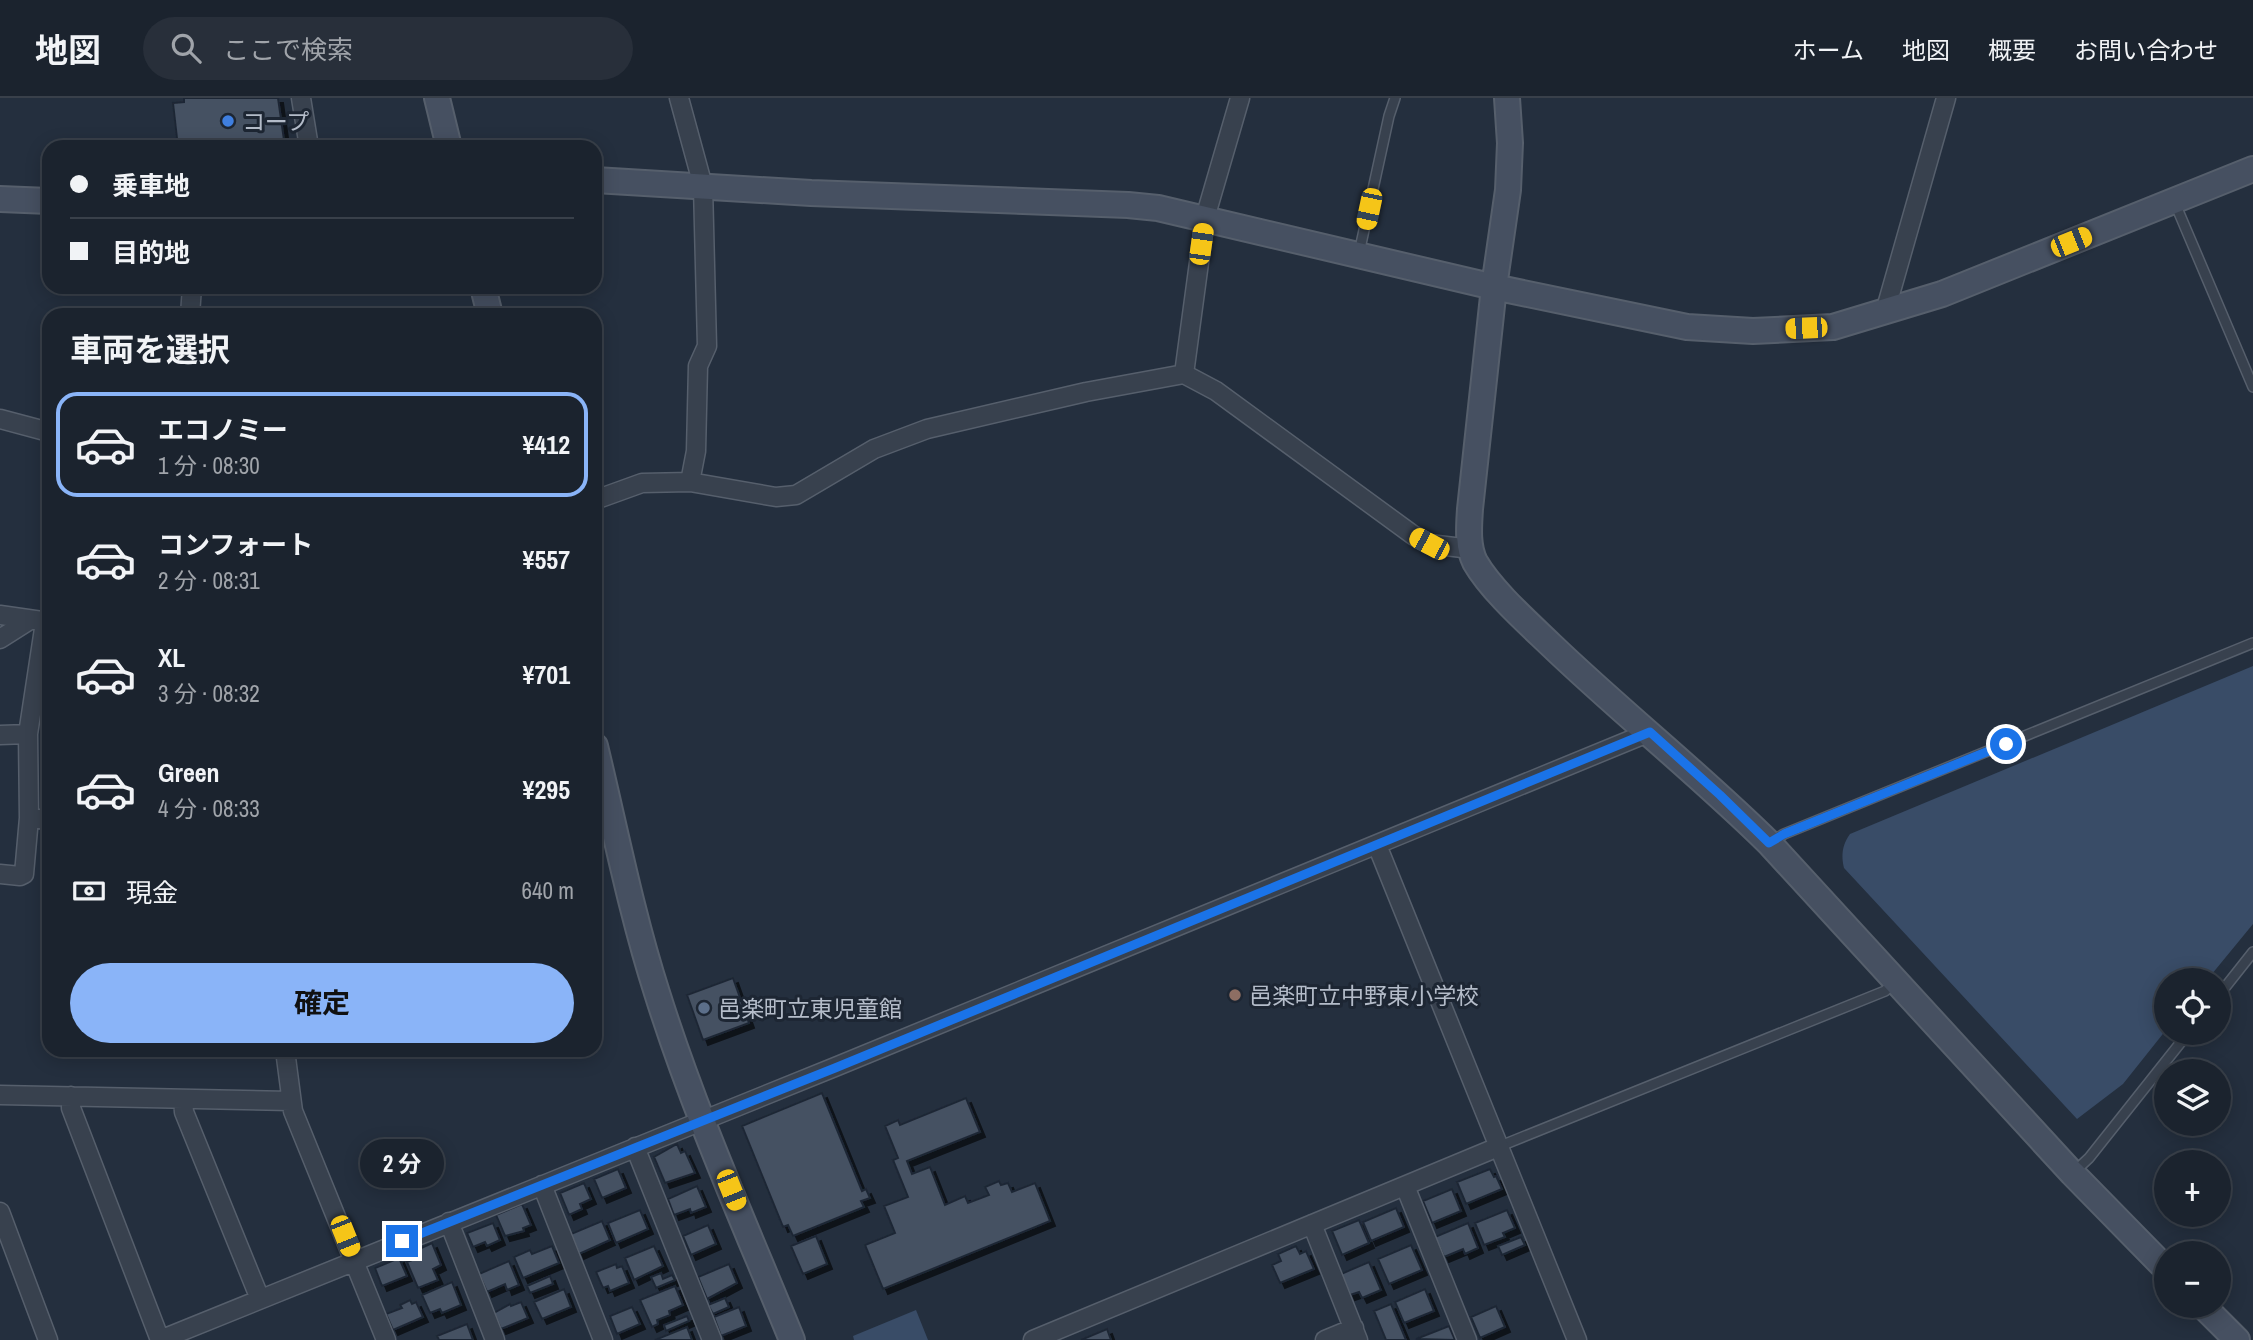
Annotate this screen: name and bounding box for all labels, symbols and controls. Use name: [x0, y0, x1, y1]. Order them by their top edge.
search box: [143, 17, 633, 80]
text: 地図: [35, 28, 101, 72]
icon: search: [167, 29, 205, 67]
text: ここで検索: [223, 32, 353, 67]
text: ホーム: [1793, 34, 1864, 66]
text: 地図: [1902, 34, 1950, 66]
text: 概要: [1988, 34, 2036, 66]
text: お問い合わせ: [2074, 34, 2218, 66]
place label: コープ: [242, 106, 310, 137]
marker: コープ: [220, 113, 236, 129]
text: 乗車地: [112, 168, 190, 203]
car: [1355, 186, 1384, 232]
car: [1188, 222, 1215, 266]
car: [2048, 224, 2095, 260]
text: 目的地: [112, 235, 190, 270]
car: [1785, 317, 1828, 339]
text: 車両を選択: [70, 328, 230, 371]
text: エコノミー: [158, 412, 288, 447]
icon: car: [74, 413, 137, 476]
text: ¥412: [523, 427, 570, 462]
text: 1 分 · 08:30: [158, 450, 260, 481]
car: [1406, 525, 1453, 563]
text: コンフォート: [158, 527, 313, 562]
icon: car: [74, 528, 137, 591]
text: ¥557: [523, 542, 570, 577]
text: 2 分 · 08:31: [158, 565, 260, 596]
text: XL: [158, 640, 185, 675]
icon: car: [74, 643, 137, 706]
text: ¥701: [523, 657, 570, 692]
text: 3 分 · 08:32: [158, 678, 260, 709]
route start: [1990, 728, 2022, 760]
text: Green: [158, 755, 220, 790]
icon: car: [74, 758, 137, 821]
text: ¥295: [523, 772, 570, 807]
text: 4 分 · 08:33: [158, 793, 260, 824]
icon: cash: [70, 872, 108, 910]
text: 現金: [126, 875, 178, 910]
text: 640 m: [522, 875, 574, 906]
button: 確定: [70, 963, 574, 1043]
map controls: [2154, 968, 2231, 1318]
button: locate: [2154, 968, 2231, 1045]
place label: 邑楽町立中野東小学校: [1249, 980, 1479, 1011]
marker: 邑楽町立中野東小学校: [1227, 987, 1243, 1003]
place label: 邑楽町立東児童館: [718, 993, 902, 1024]
marker: 邑楽町立東児童館: [696, 1000, 712, 1016]
button: layers: [2154, 1059, 2231, 1136]
callout: 2 分: [360, 1140, 444, 1188]
text: 2 分: [383, 1148, 421, 1179]
button: +: [2154, 1150, 2231, 1227]
car: [714, 1167, 749, 1213]
car: [328, 1213, 363, 1259]
route end: [386, 1225, 418, 1257]
button: −: [2154, 1241, 2231, 1318]

